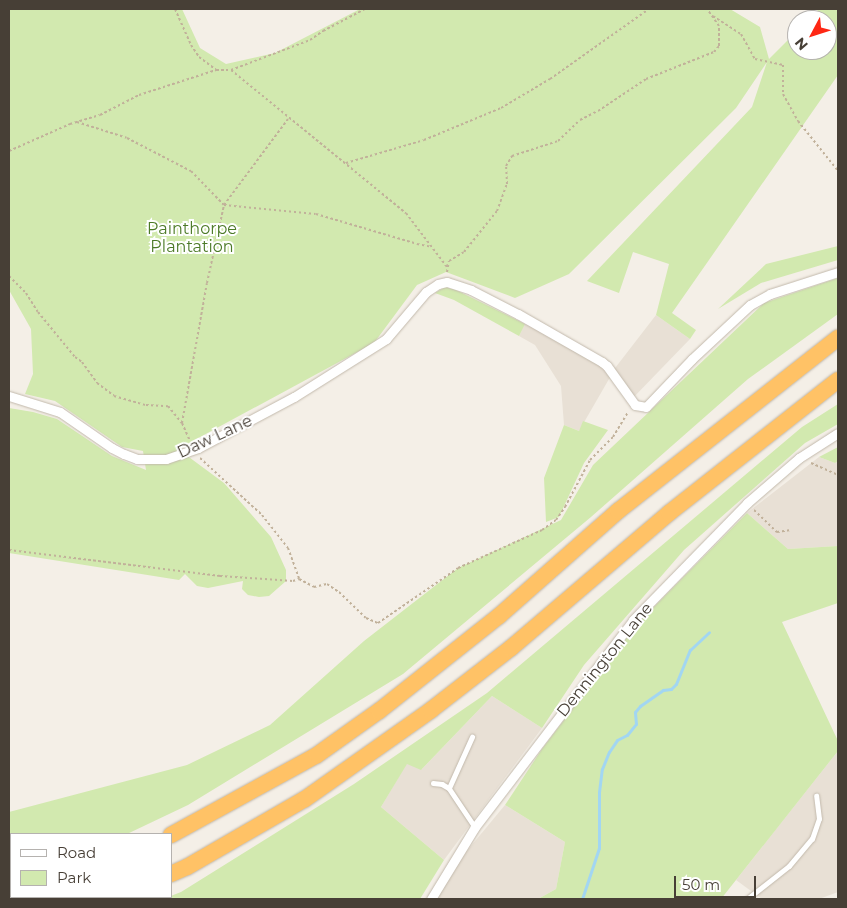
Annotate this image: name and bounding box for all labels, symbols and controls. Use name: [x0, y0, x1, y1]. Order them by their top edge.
north arrow: [787, 10, 837, 60]
text: N: [791, 34, 812, 54]
park label: Painthorpe Plantation: [147, 219, 237, 257]
street label: Daw Lane: [175, 411, 255, 463]
street label: Dennington Lane: [553, 599, 657, 721]
legend: [10, 833, 172, 898]
text: Road: [57, 843, 96, 862]
scale bar: [677, 866, 760, 898]
text: Park: [57, 868, 91, 887]
text: 50 m: [682, 875, 720, 894]

